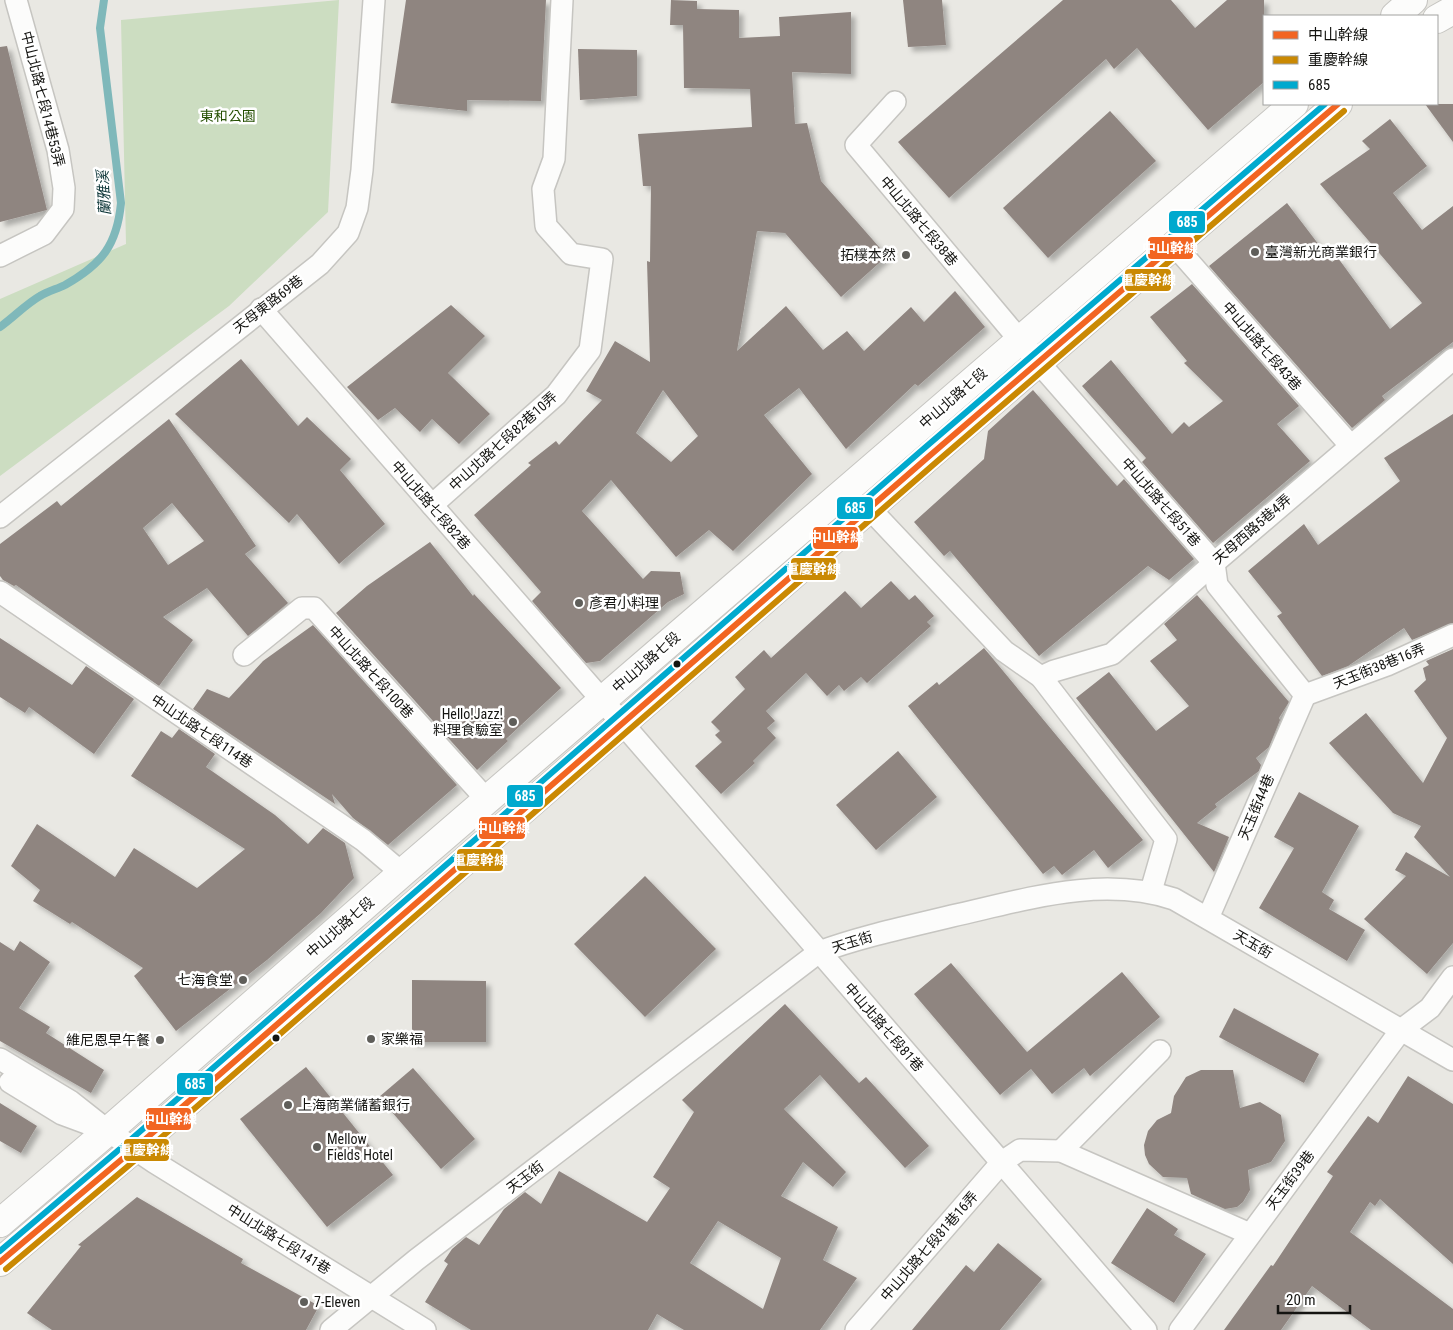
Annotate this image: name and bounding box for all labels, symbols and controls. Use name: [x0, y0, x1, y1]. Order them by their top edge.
legend: [1263, 15, 1438, 105]
text: 中山幹線: [1308, 26, 1368, 44]
street label: 中山北路七段14巷53弄: [18, 29, 68, 169]
text: 重慶幹線: [1308, 51, 1368, 69]
text: 685: [1308, 76, 1330, 94]
park label: 東和公園: [200, 108, 256, 124]
water label: 蘭雅溪: [94, 168, 114, 216]
street label: 中山北路七段38巷: [877, 173, 961, 269]
line badge: 685: [1168, 210, 1206, 234]
text: 685: [1176, 214, 1198, 230]
line badge: 中山幹線: [1147, 236, 1194, 260]
text: 中山幹線: [1142, 240, 1198, 256]
place label: 臺灣新光商業銀行: [1265, 244, 1377, 260]
marker: 臺灣新光商業銀行: [1249, 246, 1261, 258]
place label: 拓樸本然: [840, 247, 896, 263]
marker: 拓樸本然: [900, 249, 912, 261]
line badge: 重慶幹線: [1124, 268, 1172, 292]
street label: 天母東路69巷: [230, 272, 306, 336]
text: 重慶幹線: [1120, 272, 1176, 288]
street label: 中山北路七段43巷: [1219, 299, 1305, 393]
street label: 中山北路七段: [916, 364, 990, 432]
street label: 中山北路七段82巷10弄: [446, 388, 560, 494]
street label: 中山北路七段51巷: [1118, 455, 1204, 549]
street label: 中山北路七段82巷: [388, 458, 474, 552]
street label: 天母西路5巷4弄: [1210, 491, 1294, 567]
line badge: 685: [836, 496, 874, 520]
text: 685: [844, 500, 866, 516]
line badge: 中山幹線: [812, 526, 859, 550]
text: 中山幹線: [808, 529, 864, 545]
line badge: 重慶幹線: [790, 557, 837, 581]
text: 重慶幹線: [785, 561, 841, 577]
place label: 彥君小料理: [589, 595, 659, 611]
marker: 彥君小料理: [573, 597, 585, 609]
street label: 中山北路七段100巷: [325, 623, 417, 721]
street label: 中山北路七段: [609, 628, 683, 696]
street label: 天玉街38巷16弄: [1331, 640, 1427, 692]
unlabelled marker: [672, 659, 682, 669]
street label: 中山北路七段114巷: [148, 691, 256, 771]
place label: Hello!Jazz! 料理食驗室: [433, 706, 503, 738]
marker: Hello!Jazz! 料理食驗室: [507, 716, 519, 728]
street label: 天玉街44巷: [1235, 772, 1277, 842]
line badge: 685: [506, 784, 544, 808]
text: 685: [514, 788, 536, 804]
line badge: 中山幹線: [478, 816, 526, 840]
text: 中山幹線: [474, 820, 530, 836]
line badge: 重慶幹線: [456, 848, 504, 872]
text: 重慶幹線: [452, 852, 508, 868]
street label: 中山北路七段: [303, 893, 377, 961]
street label: 天玉街: [1231, 927, 1275, 961]
street label: 天玉街: [830, 928, 874, 956]
place label: 七海食堂: [177, 972, 233, 988]
marker: 七海食堂: [237, 974, 249, 986]
street label: 中山北路七段81巷: [841, 980, 927, 1074]
place label: 家樂福: [381, 1031, 423, 1047]
place label: 維尼恩早午餐: [66, 1032, 150, 1048]
unlabelled marker: [271, 1033, 281, 1043]
marker: 家樂福: [365, 1033, 377, 1045]
marker: 維尼恩早午餐: [154, 1034, 166, 1046]
line badge: 685: [176, 1072, 214, 1096]
text: 685: [184, 1076, 206, 1092]
place label: 上海商業儲蓄銀行: [298, 1097, 410, 1113]
marker: 上海商業儲蓄銀行: [282, 1099, 294, 1111]
line badge: 中山幹線: [145, 1107, 192, 1131]
text: 中山幹線: [141, 1111, 197, 1127]
place label: Mellow Fields Hotel: [327, 1131, 393, 1163]
line badge: 重慶幹線: [123, 1138, 170, 1162]
marker: Mellow Fields Hotel: [311, 1141, 323, 1153]
text: 重慶幹線: [118, 1142, 174, 1158]
street label: 天玉街39巷: [1263, 1147, 1317, 1213]
street label: 天玉街: [503, 1158, 547, 1196]
street label: 中山北路七段81巷16弄: [877, 1188, 981, 1304]
street label: 中山北路七段141巷: [224, 1201, 334, 1277]
scale bar: [1278, 1282, 1350, 1314]
text: 20 m: [1286, 1291, 1316, 1309]
place label: 7-Eleven: [314, 1294, 360, 1310]
marker: 7-Eleven: [298, 1296, 310, 1308]

